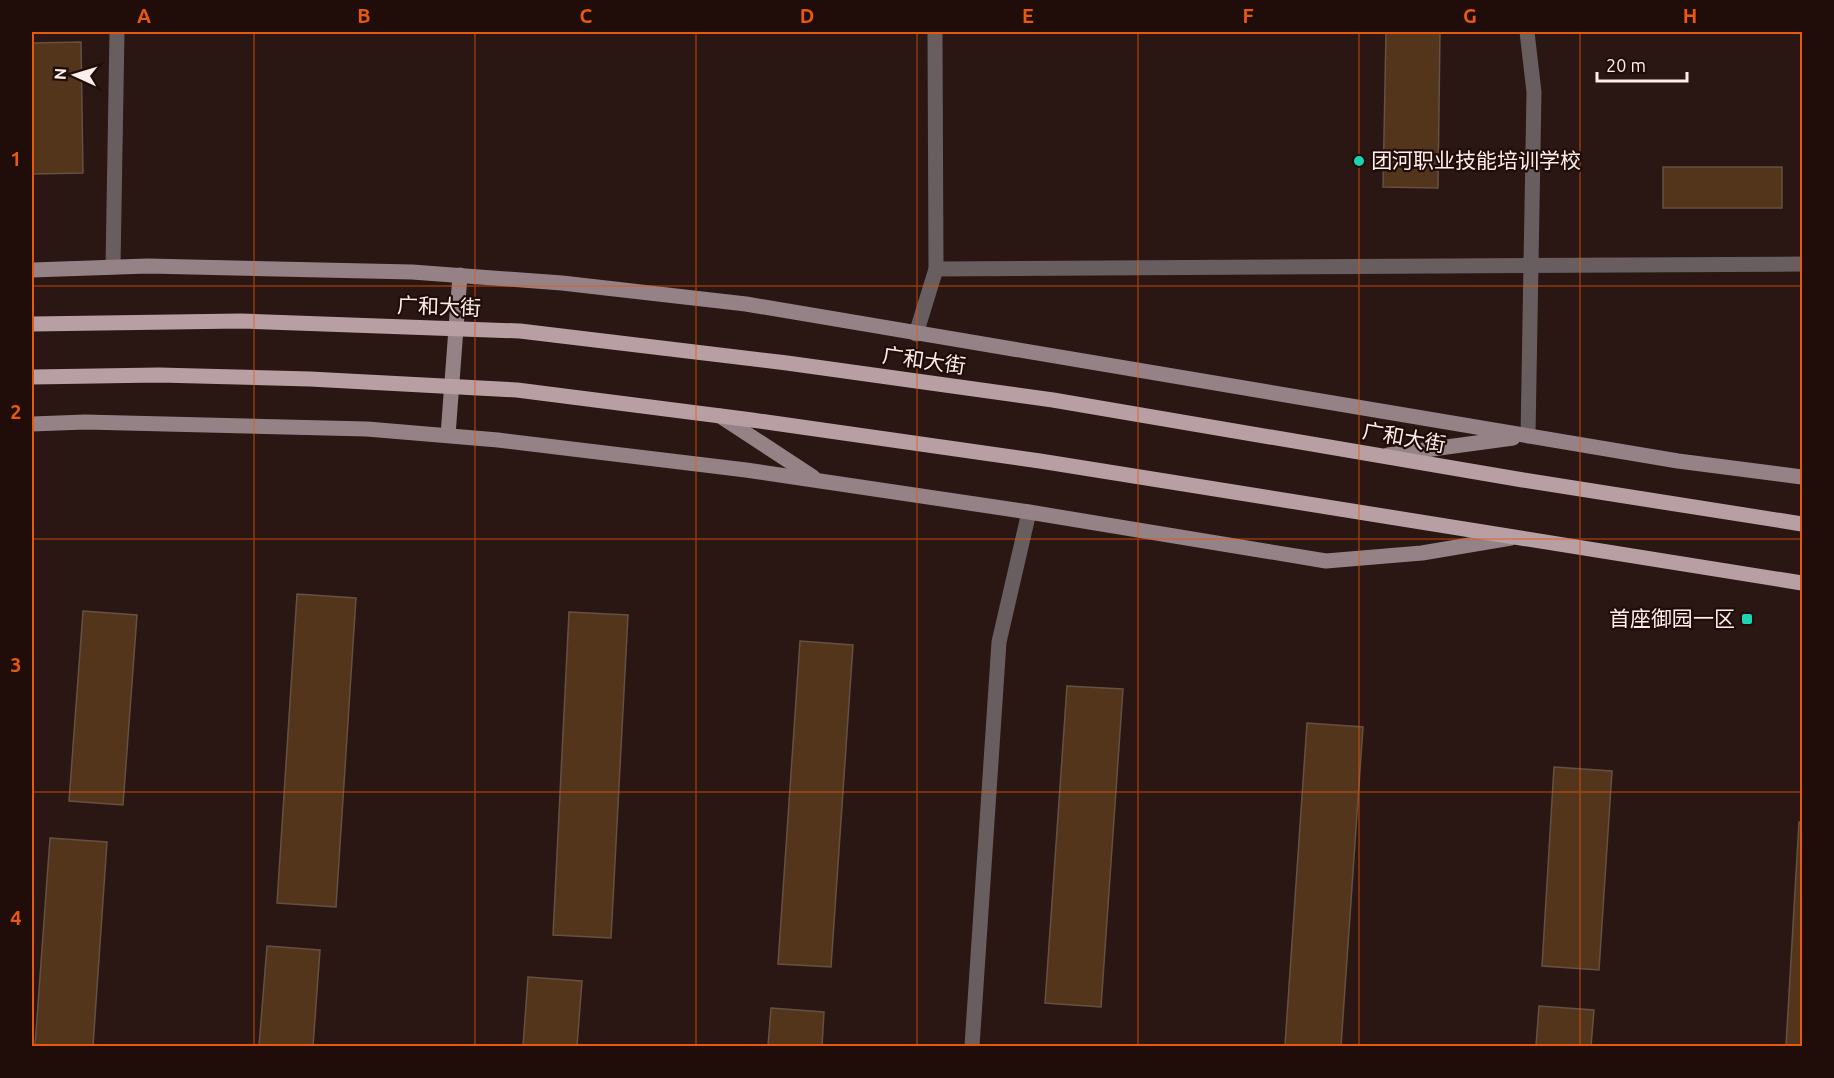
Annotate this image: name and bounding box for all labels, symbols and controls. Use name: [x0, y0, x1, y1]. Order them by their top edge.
text: A: [137, 4, 151, 27]
text: B: [357, 4, 371, 27]
text: C: [580, 4, 593, 27]
text: D: [800, 4, 814, 27]
text: E: [1022, 4, 1034, 27]
text: F: [1242, 4, 1254, 27]
text: G: [1463, 4, 1477, 27]
text: H: [1683, 4, 1697, 27]
north arrow: [45, 45, 105, 105]
scale bar: [1597, 45, 1687, 83]
text: 20 m: [1606, 55, 1646, 75]
text: N: [51, 67, 69, 81]
text: 1: [10, 147, 22, 170]
place label: 团河职业技能培训学校: [1371, 148, 1581, 172]
marker: 团河职业技能培训学校: [1352, 154, 1366, 168]
street label: 广和大街: [397, 293, 481, 319]
street label: 广和大街: [881, 342, 967, 378]
text: 2: [10, 400, 22, 423]
street label: 广和大街: [1361, 418, 1448, 456]
place label: 首座御园一区: [1609, 606, 1735, 630]
marker: 首座御园一区: [1740, 612, 1754, 626]
text: 3: [10, 653, 22, 676]
text: 4: [10, 906, 22, 929]

